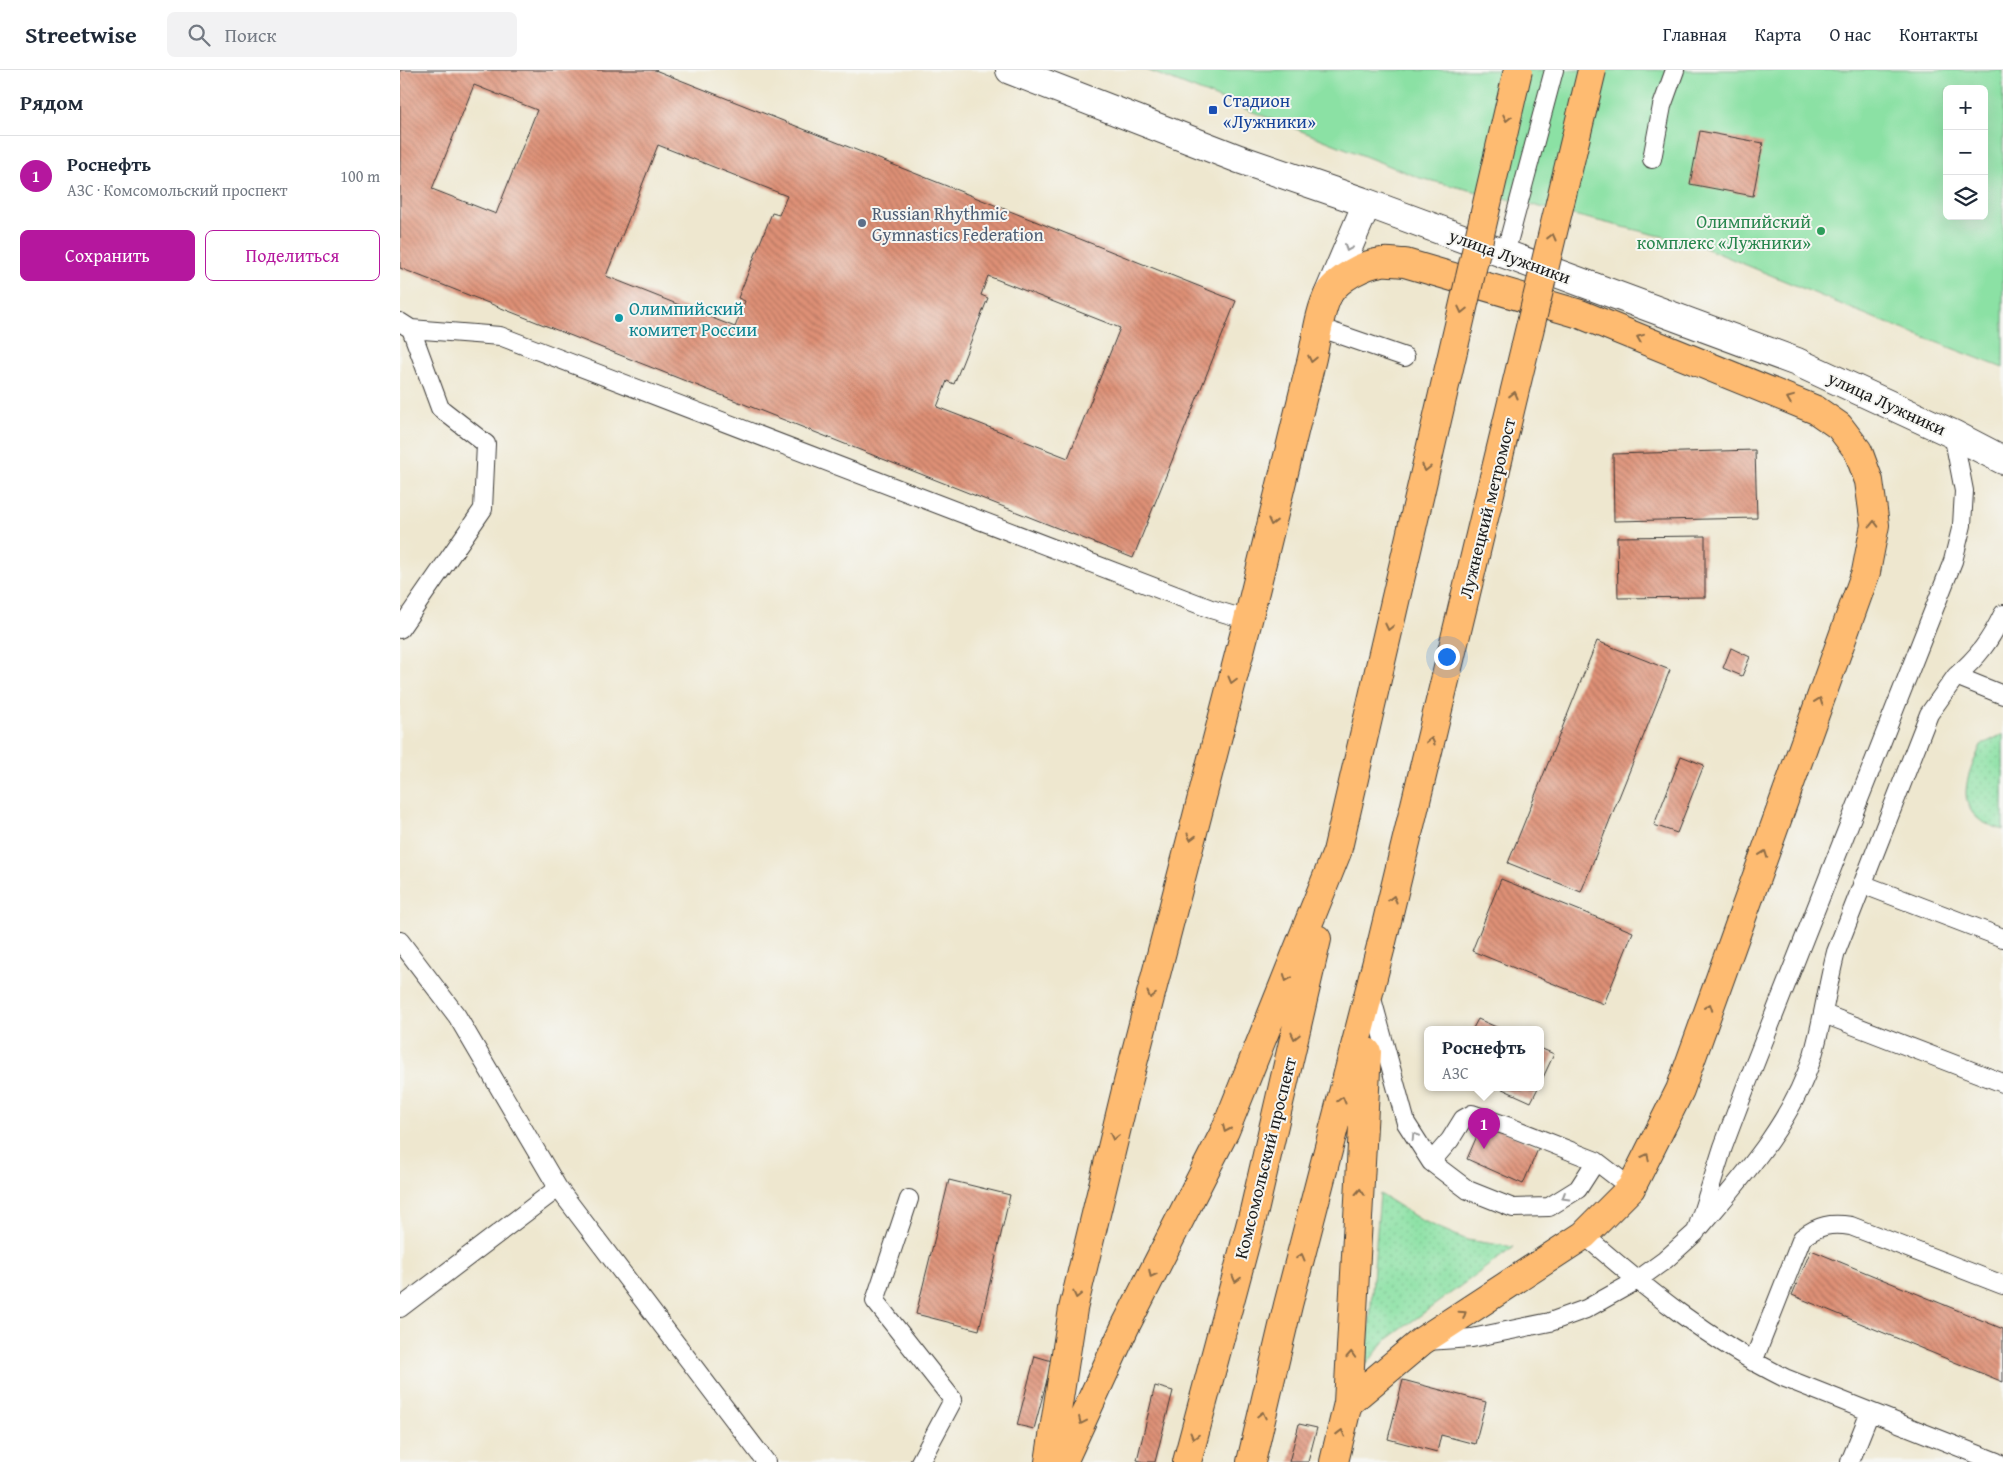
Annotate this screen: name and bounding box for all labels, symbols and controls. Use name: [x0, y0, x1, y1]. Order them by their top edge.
search box: [167, 12, 517, 57]
text: Streetwise: [25, 17, 137, 52]
icon: search: [185, 21, 213, 49]
text: Поиск: [225, 21, 276, 49]
text: Главная: [1663, 21, 1727, 48]
text: Карта: [1755, 21, 1801, 48]
text: О нас: [1829, 21, 1871, 48]
text: Контакты: [1899, 21, 1978, 48]
map controls: [1943, 85, 1988, 220]
button: +: [1943, 85, 1988, 130]
text: Рядом: [20, 87, 83, 118]
place label: Стадион «Лужники»: [1223, 87, 1316, 135]
marker: Стадион «Лужники»: [1207, 104, 1219, 116]
one-way arrow: [1502, 113, 1513, 122]
button: −: [1943, 130, 1988, 175]
text: Роснефть: [67, 150, 151, 178]
text: 1: [32, 164, 40, 188]
text: 100 m: [340, 164, 380, 188]
button: layers: [1943, 175, 1988, 220]
text: АЗС · Комсомольский проспект: [67, 178, 288, 202]
place label: Russian Rhythmic Gymnastics Federation: [872, 200, 1044, 248]
place label: Олимпийский комплекс «Лужники»: [1637, 208, 1811, 256]
marker: Russian Rhythmic Gymnastics Federation: [856, 217, 868, 229]
street label: улица Лужники: [1444, 221, 1575, 291]
marker: Олимпийский комплекс «Лужники»: [1815, 225, 1827, 237]
button: Сохранить: [20, 230, 195, 281]
button: Поделиться: [205, 230, 380, 281]
one-way arrow: [1546, 233, 1557, 242]
one-way arrow: [1344, 243, 1355, 252]
place label: Олимпийский комитет России: [629, 295, 757, 343]
one-way arrow: [1457, 305, 1468, 314]
marker: Олимпийский комитет России: [613, 312, 625, 324]
one-way arrow: [1636, 334, 1645, 344]
one-way arrow: [1307, 354, 1318, 363]
street label: улица Лужники: [1823, 363, 1951, 442]
one-way arrow: [1508, 391, 1519, 400]
one-way arrow: [1786, 395, 1795, 406]
street label: Лужнецкий метромост: [1451, 415, 1523, 601]
one-way arrow: [1421, 464, 1432, 473]
one-way arrow: [1267, 518, 1277, 526]
one-way arrow: [1869, 519, 1879, 527]
one-way arrow: [1384, 622, 1395, 631]
your location: [1434, 644, 1460, 670]
one-way arrow: [1227, 675, 1238, 684]
one-way arrow: [1813, 698, 1823, 706]
one-way arrow: [1425, 736, 1436, 745]
one-way arrow: [1186, 833, 1197, 842]
one-way arrow: [1758, 851, 1768, 859]
one-way arrow: [1387, 894, 1398, 903]
one-way arrow: [1282, 973, 1293, 982]
one-way arrow: [1146, 990, 1156, 998]
one-way arrow: [1704, 1004, 1714, 1012]
popup: [1424, 1026, 1544, 1091]
one-way arrow: [1290, 1031, 1301, 1040]
text: Роснефть: [1442, 1033, 1526, 1061]
street label: Комсомольский проспект: [1227, 1054, 1303, 1262]
text: АЗС: [1442, 1061, 1469, 1085]
one-way arrow: [1336, 1095, 1347, 1104]
pin: 1: [1468, 1108, 1500, 1149]
one-way arrow: [1221, 1124, 1232, 1133]
one-way arrow: [1110, 1133, 1120, 1141]
one-way arrow: [1411, 1133, 1421, 1142]
one-way arrow: [1640, 1153, 1651, 1162]
one-way arrow: [1354, 1188, 1365, 1196]
one-way arrow: [1562, 1190, 1571, 1200]
one-way arrow: [1295, 1252, 1306, 1261]
one-way arrow: [1148, 1269, 1158, 1278]
one-way arrow: [1231, 1274, 1241, 1282]
one-way arrow: [1072, 1291, 1083, 1300]
one-way arrow: [1457, 1311, 1466, 1320]
one-way arrow: [1345, 1350, 1356, 1358]
one-way arrow: [1256, 1410, 1267, 1419]
one-way arrow: [1079, 1415, 1089, 1424]
one-way arrow: [1335, 1428, 1346, 1437]
one-way arrow: [1189, 1431, 1200, 1440]

